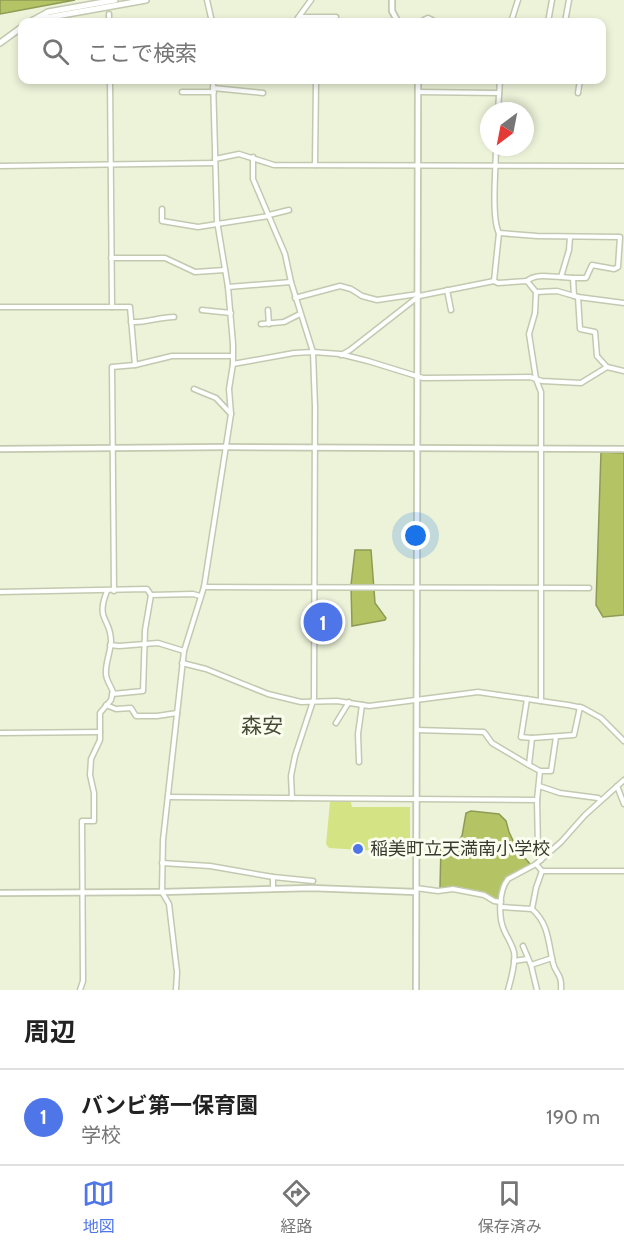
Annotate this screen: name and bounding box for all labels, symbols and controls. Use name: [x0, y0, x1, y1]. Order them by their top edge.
search box: [18, 18, 606, 84]
icon: search: [39, 35, 72, 68]
text: ここで検索: [87, 40, 197, 67]
north arrow: [480, 102, 534, 156]
your location: [401, 521, 430, 550]
pin: 1: [304, 600, 342, 644]
district label: 森安: [241, 713, 283, 738]
place label: 稲美町立天満南小学校: [370, 838, 550, 860]
marker: 稲美町立天満南小学校: [351, 842, 365, 856]
text: 周辺: [24, 1016, 76, 1048]
text: バンビ第一保育園: [81, 1092, 258, 1119]
text: 1: [40, 1105, 47, 1129]
text: 190 m: [546, 1105, 600, 1129]
text: 学校: [81, 1123, 121, 1147]
tab: 地図: [82, 1177, 115, 1237]
tab: 経路: [280, 1177, 313, 1237]
tab: 保存済み: [478, 1177, 542, 1237]

